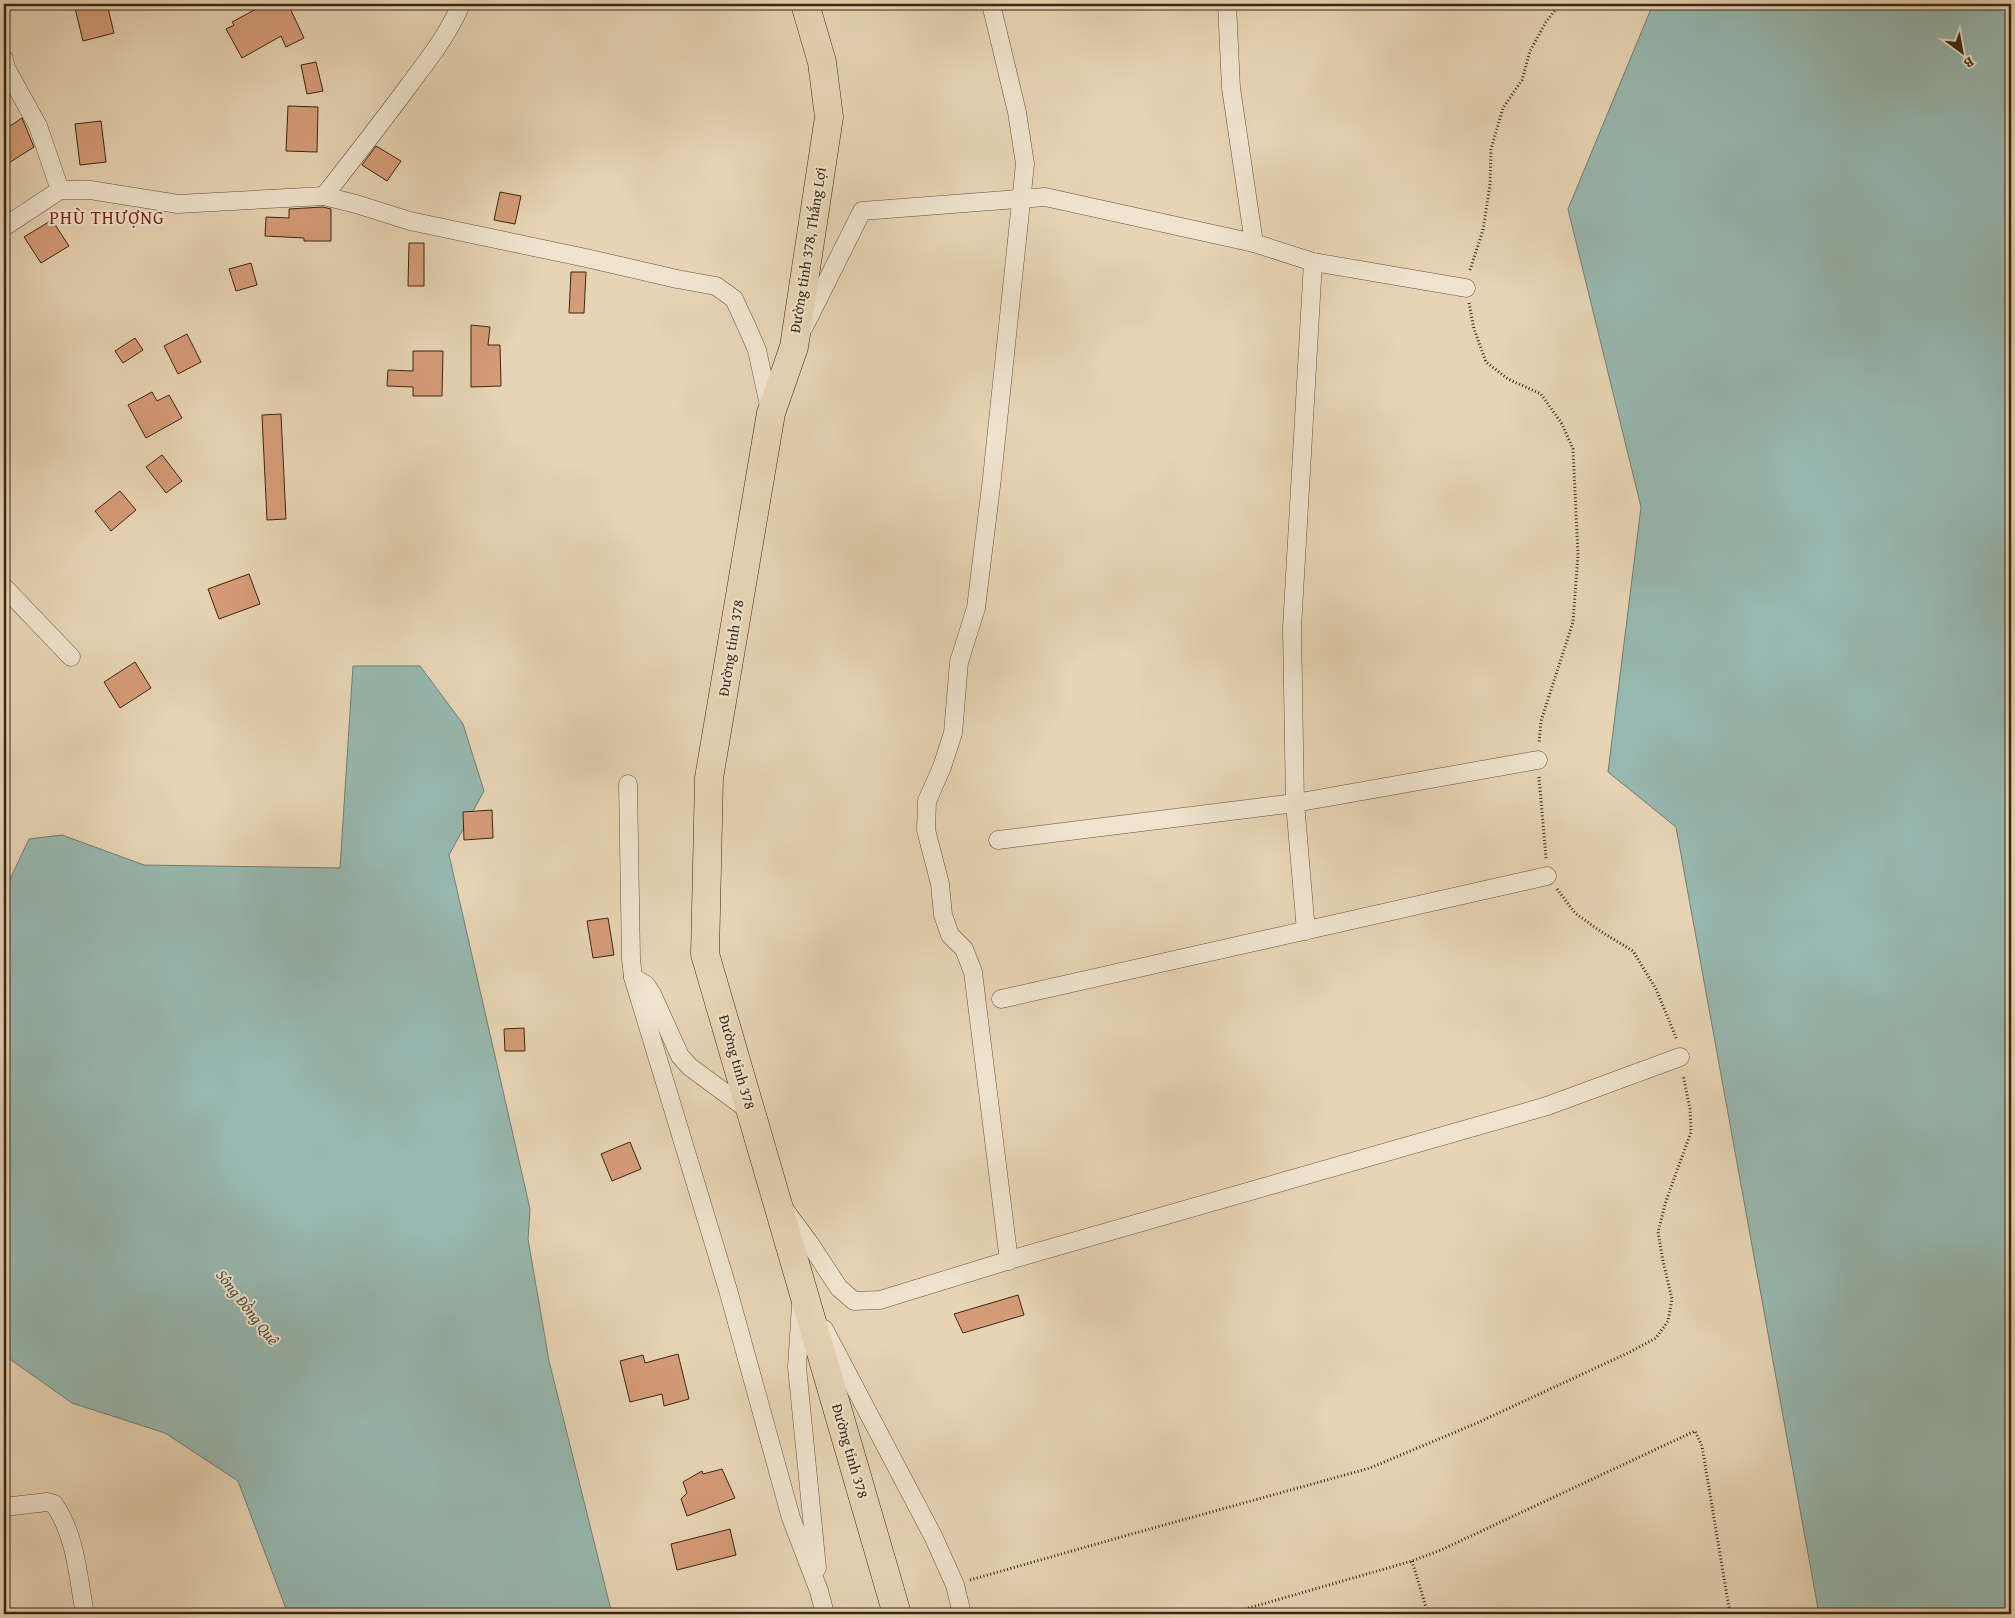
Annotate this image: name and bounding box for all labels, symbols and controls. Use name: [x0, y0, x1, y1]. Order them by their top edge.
north arrow: [1938, 28, 1988, 78]
text: B: [1960, 52, 1978, 74]
street label: Đường tỉnh 378, Thắng Lợi: [784, 166, 831, 334]
district label: PHÙ THƯỢNG: [49, 204, 165, 231]
street label: Đường tỉnh 378: [713, 598, 748, 698]
street label: Đường tỉnh 378: [714, 1012, 761, 1112]
water label: Sông Đồng Quê: [211, 1264, 286, 1351]
street label: Đường tỉnh 378: [827, 1401, 874, 1501]

